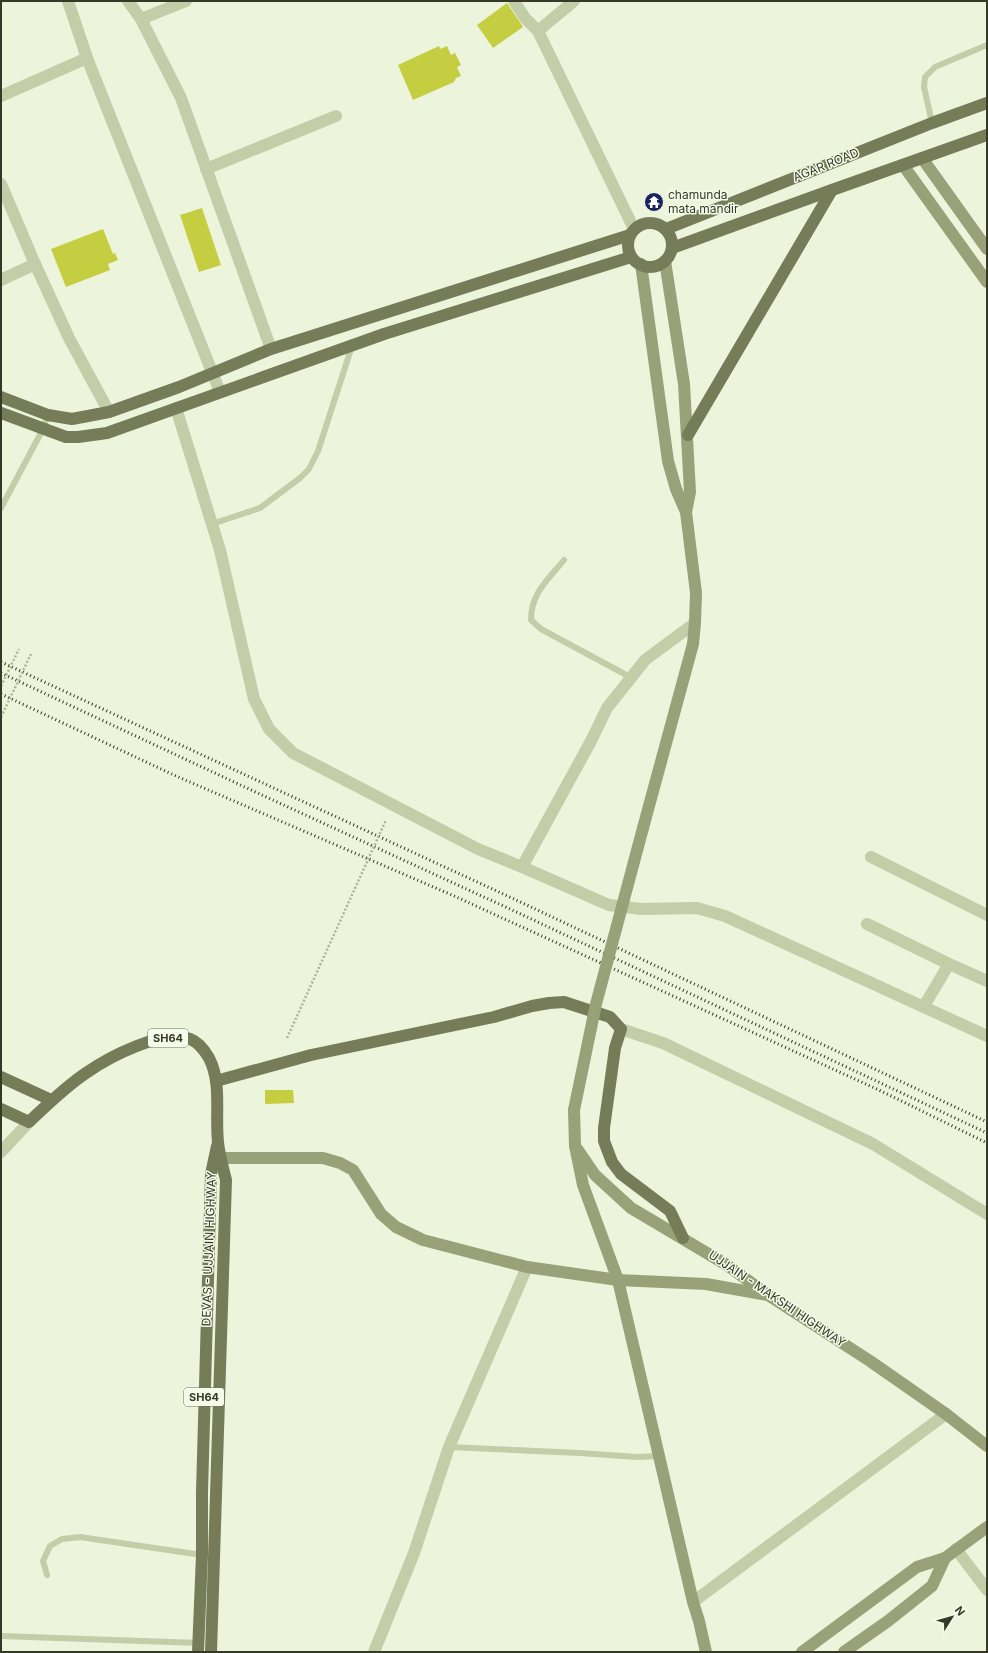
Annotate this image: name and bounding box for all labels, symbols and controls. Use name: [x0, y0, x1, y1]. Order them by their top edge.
street label: AGAR ROAD: [791, 145, 861, 184]
place label: chamunda mata mandir: [668, 187, 739, 216]
temple icon: chamunda mata mandir: [643, 191, 665, 213]
road number: SH64: [148, 1029, 188, 1047]
street label: DEVAS - UJJAIN HIGHWAY: [198, 1171, 219, 1326]
street label: UJJAIN - MAKSHI HIGHWAY: [706, 1247, 849, 1350]
road number: SH64: [184, 1388, 224, 1406]
north arrow: [932, 1597, 972, 1637]
text: N: [952, 1603, 968, 1619]

